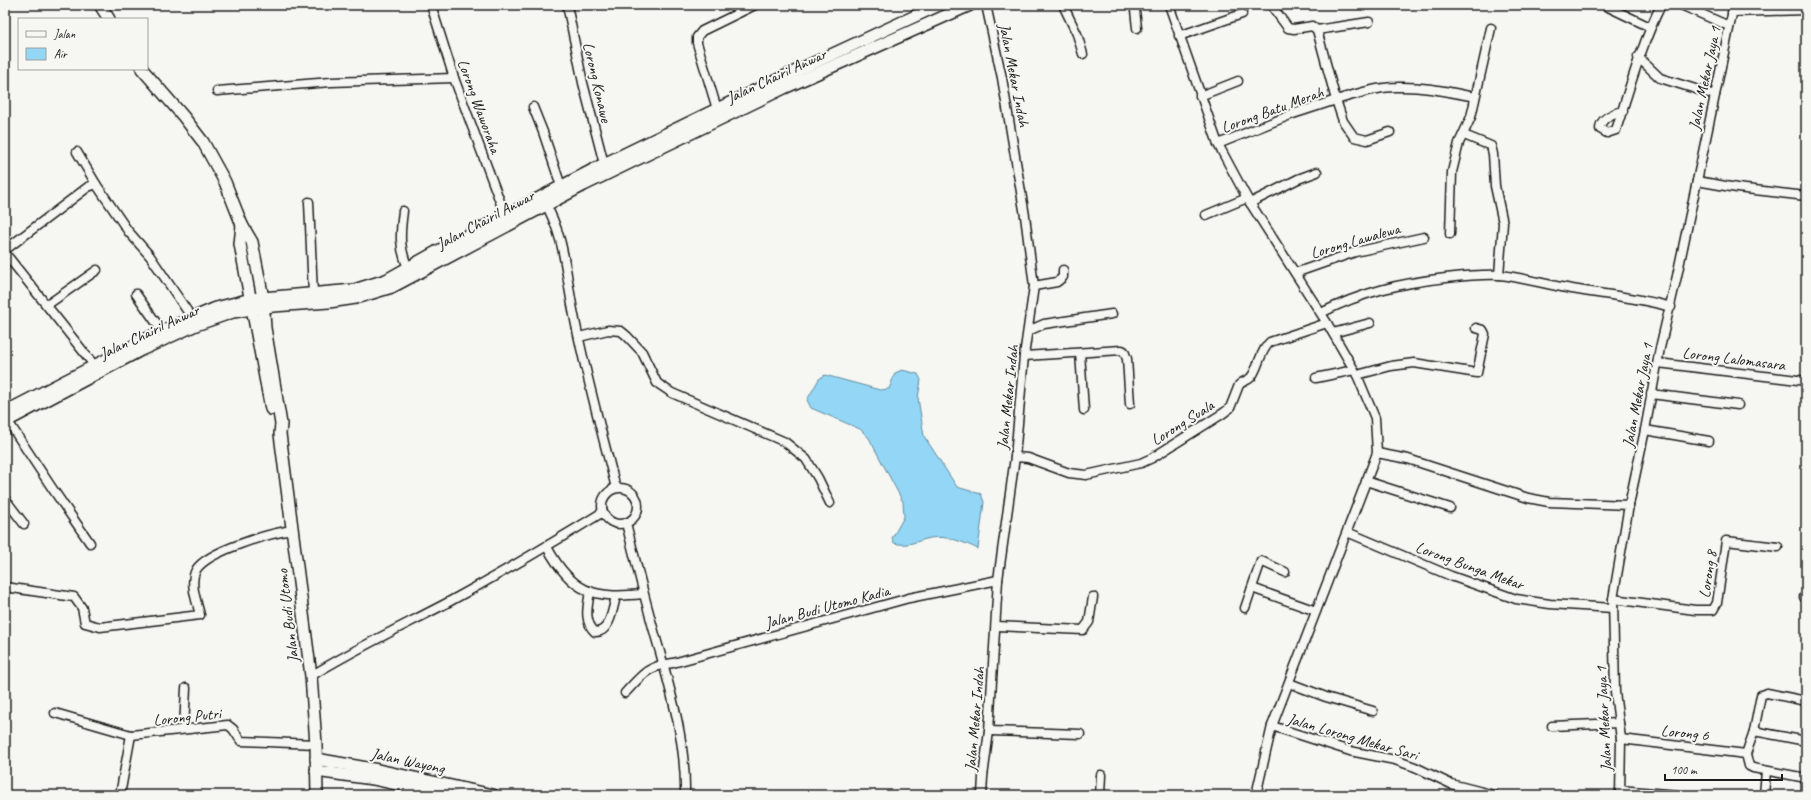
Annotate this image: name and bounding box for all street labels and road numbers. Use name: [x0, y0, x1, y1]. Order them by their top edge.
street label: Jalan Mekar Indah: [994, 21, 1034, 130]
street label: Jalan Mekar Jaya 1: [1684, 24, 1726, 133]
street label: Lorong Konawe: [578, 40, 616, 126]
street label: Jalan Chairil Anwar: [723, 44, 831, 108]
street label: Lorong Waworaha: [453, 57, 506, 157]
street label: Lorong Batu Merah: [1219, 82, 1327, 138]
street label: Jalan Chairil Anwar: [432, 185, 539, 254]
street label: Lorong Lawalewa: [1308, 218, 1404, 263]
street label: Jalan Chairil Anwar: [96, 300, 204, 364]
street label: Jalan Mekar Jaya 1: [1618, 341, 1658, 450]
street label: Jalan Mekar Indah: [992, 342, 1024, 451]
street label: Lorong Lalomasara: [1681, 343, 1787, 375]
street label: Lorong Suala: [1147, 395, 1219, 450]
street label: Lorong Bunga Mekar: [1413, 537, 1528, 596]
street label: Lorong 8: [1694, 547, 1722, 599]
street label: Jalan Budi Utomo: [272, 567, 304, 665]
street label: Jalan Budi Utomo Kadia: [762, 580, 893, 633]
street label: Jalan Mekar Indah: [960, 664, 990, 773]
street label: Jalan Mekar Jaya 1: [1591, 665, 1617, 773]
street label: Lorong Putri: [152, 703, 224, 730]
street label: Jalan Lorong Mekar Sari: [1284, 708, 1422, 766]
street label: Lorong 6: [1660, 721, 1711, 746]
street label: Jalan Wayong: [369, 743, 447, 779]

